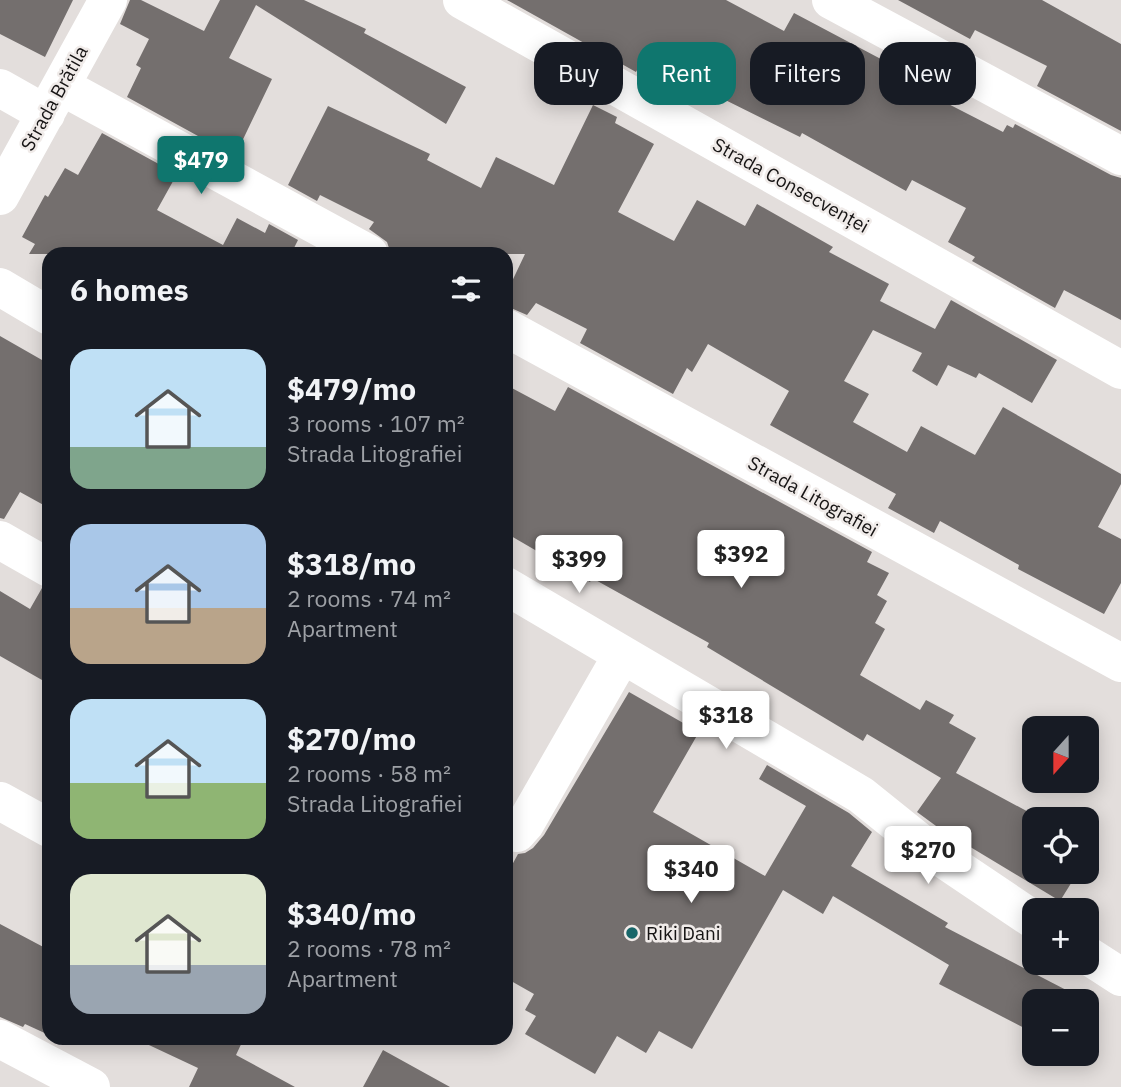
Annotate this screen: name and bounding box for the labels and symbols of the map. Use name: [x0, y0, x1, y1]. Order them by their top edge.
street label: Strada Brătila: [15, 41, 93, 155]
street label: Strada Consecvenței: [709, 132, 873, 238]
pin: $479: [160, 136, 242, 196]
street label: Strada Litografiei: [744, 450, 882, 542]
pin: $392: [700, 530, 782, 590]
pin: $399: [538, 536, 620, 595]
pin: $318: [685, 692, 767, 751]
north arrow: [1022, 716, 1099, 793]
pin: $270: [887, 826, 969, 886]
pin: $340: [650, 846, 732, 905]
place label: Riki Dani: [646, 921, 721, 945]
marker: Riki Dani: [624, 925, 640, 941]

